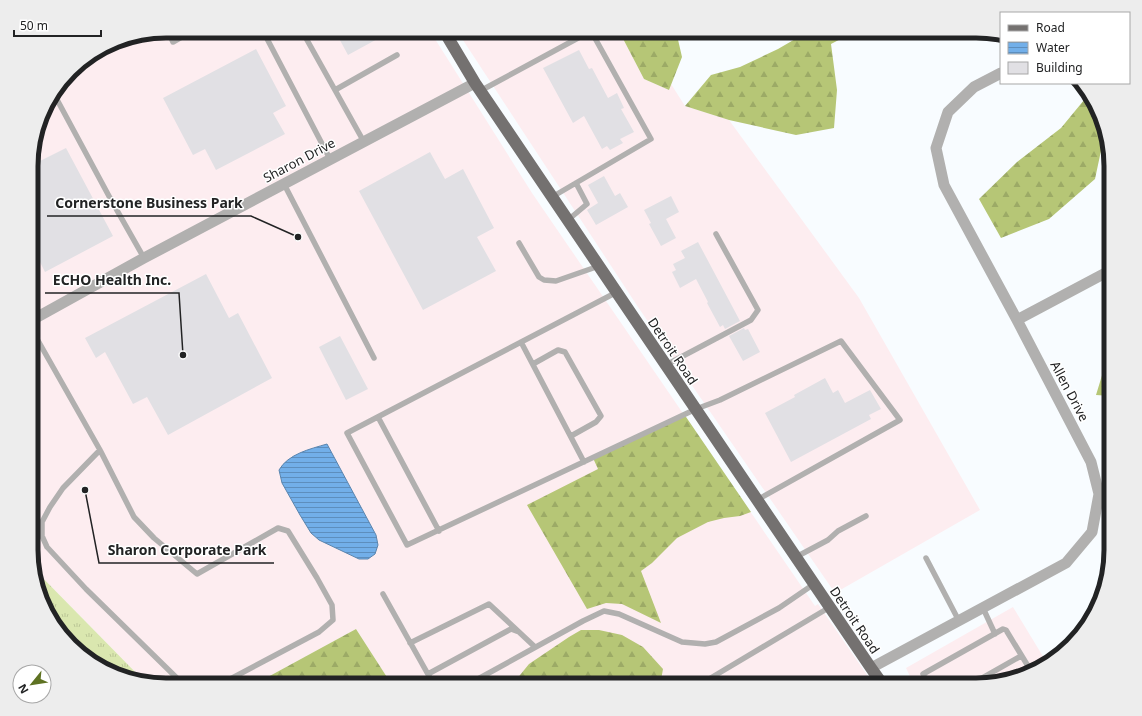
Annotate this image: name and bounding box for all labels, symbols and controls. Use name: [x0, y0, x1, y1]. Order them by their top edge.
scale bar: [14, 12, 101, 38]
legend: [1000, 12, 1130, 84]
text: 50 m: [20, 17, 48, 34]
text: Road: [1036, 19, 1065, 36]
text: Water: [1036, 39, 1070, 56]
text: Building: [1036, 59, 1083, 76]
street label: Sharon Drive: [260, 134, 338, 186]
callout: Cornerstone Business Park: [47, 190, 251, 216]
text: Cornerstone Business Park: [55, 193, 243, 212]
callout: ECHO Health Inc.: [45, 267, 179, 293]
text: ECHO Health Inc.: [53, 270, 171, 289]
street label: Detroit Road: [644, 314, 702, 388]
street label: Allen Drive: [1047, 358, 1093, 424]
callout: Sharon Corporate Park: [99, 537, 274, 563]
text: Sharon Corporate Park: [108, 540, 267, 559]
street label: Detroit Road: [826, 583, 884, 657]
north arrow: [12, 664, 52, 704]
text: N: [14, 682, 32, 697]

